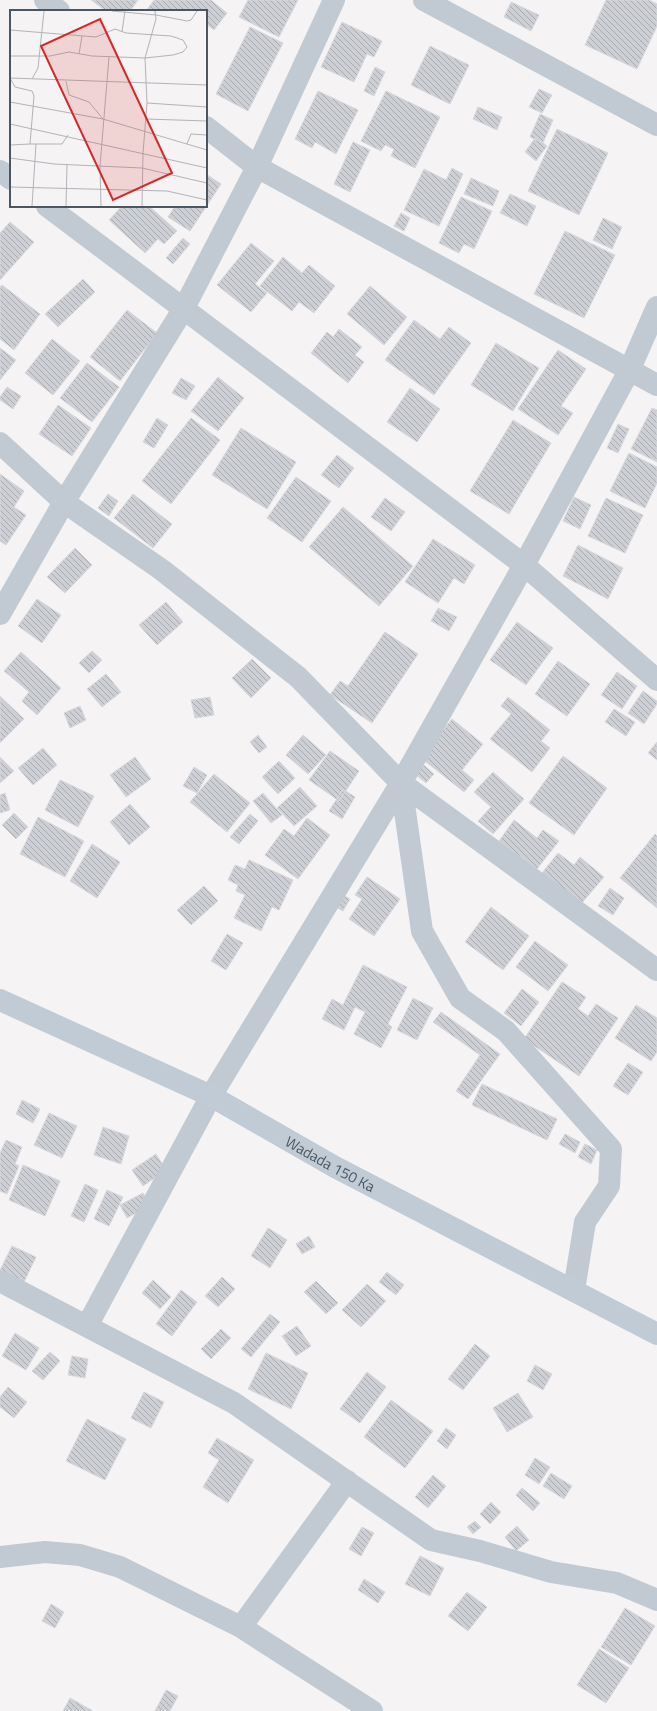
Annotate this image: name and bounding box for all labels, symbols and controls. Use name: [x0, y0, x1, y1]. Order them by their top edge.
inset map: [10, 10, 207, 207]
street label: Wadada 150 Ka: [281, 1129, 380, 1198]

